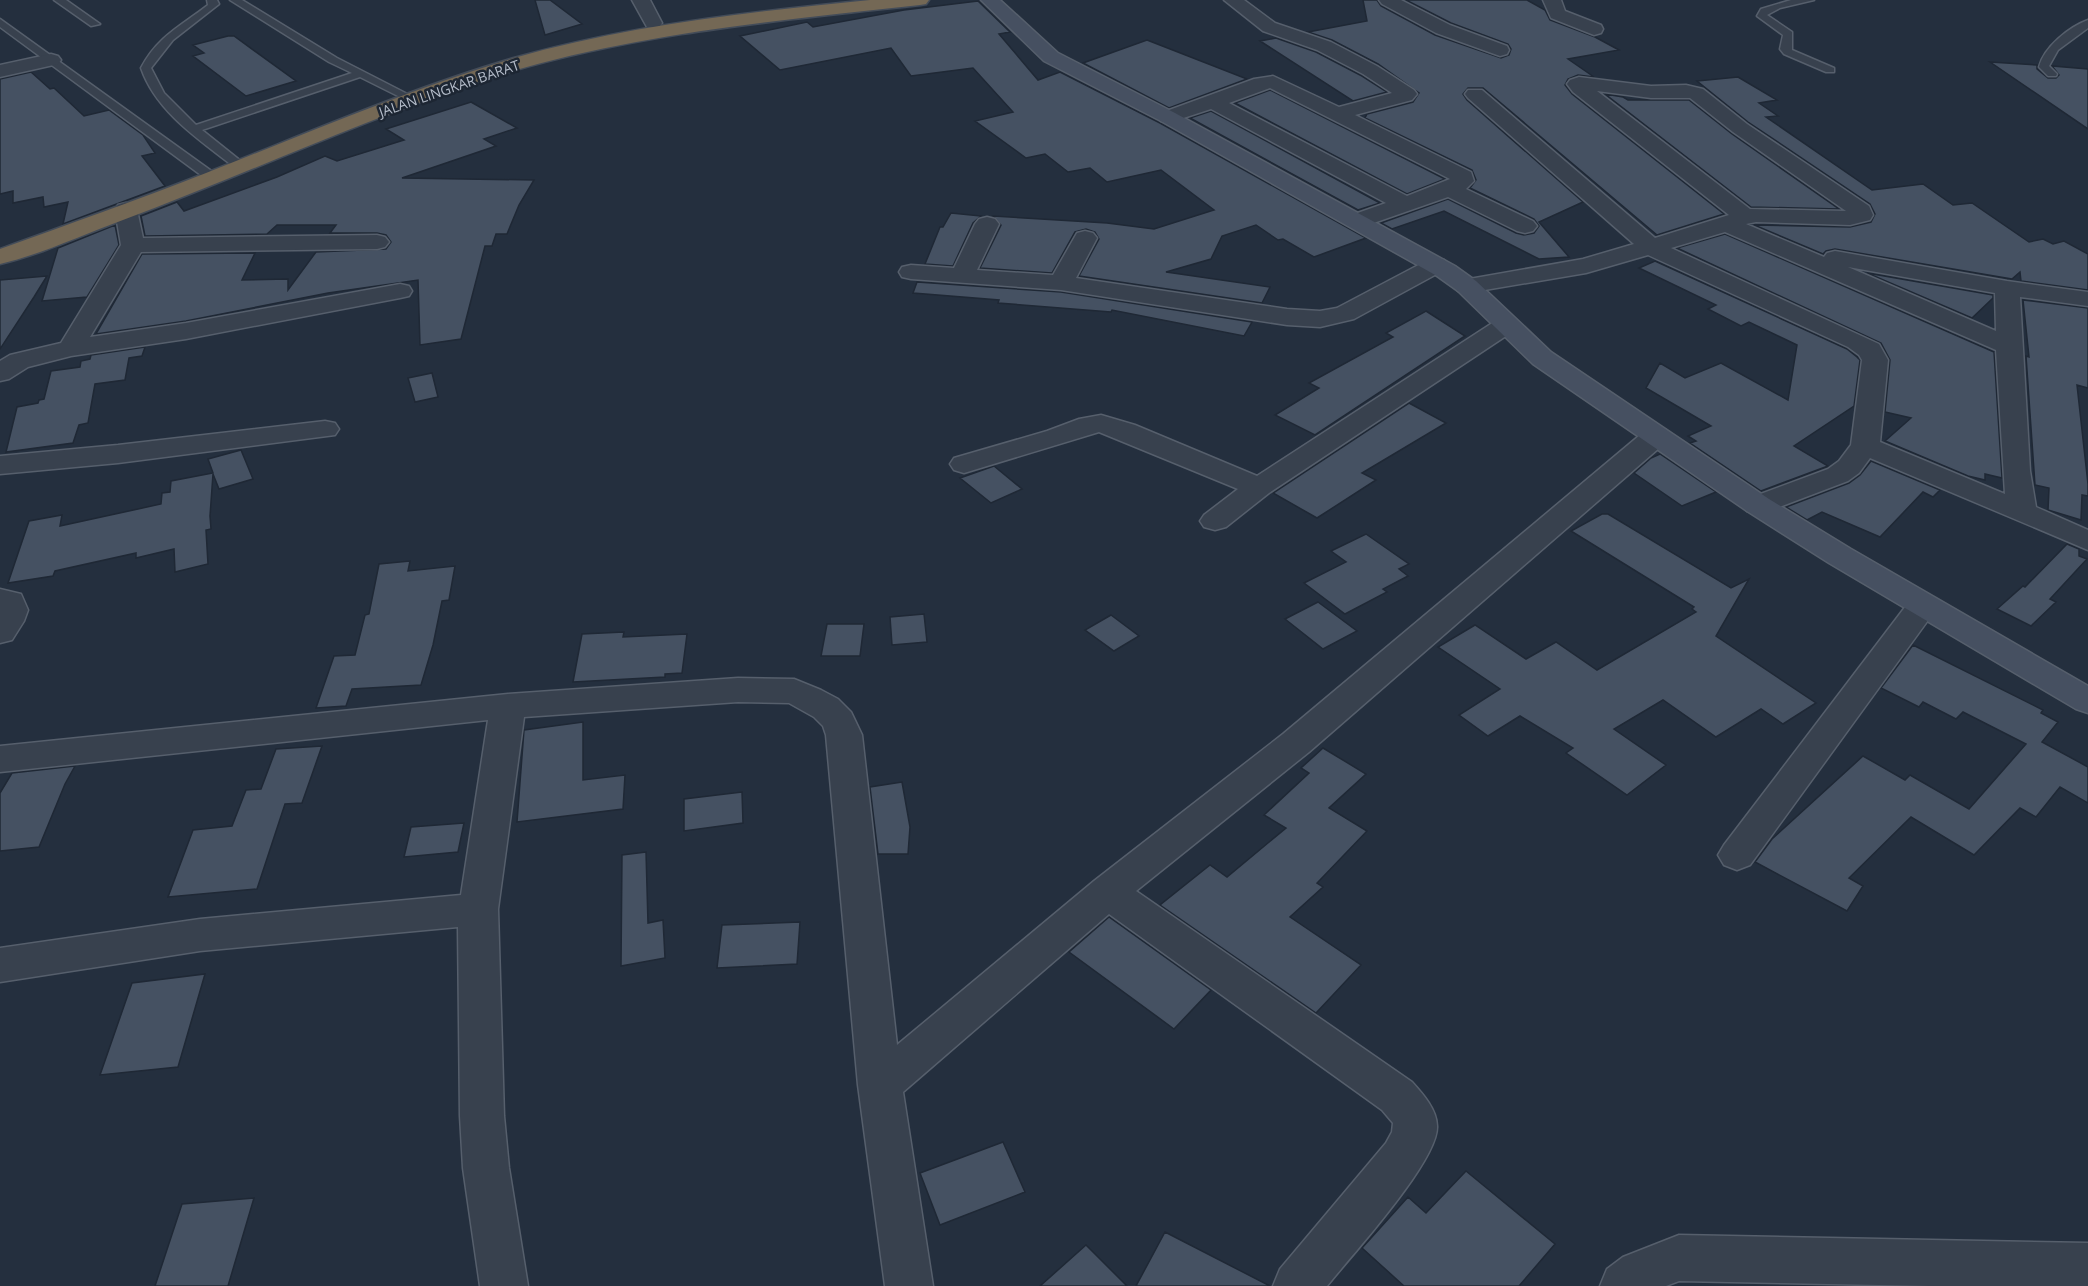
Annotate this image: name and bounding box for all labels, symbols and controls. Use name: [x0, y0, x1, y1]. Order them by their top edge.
street label: JALAN LINGKAR BARAT: [374, 55, 522, 122]

